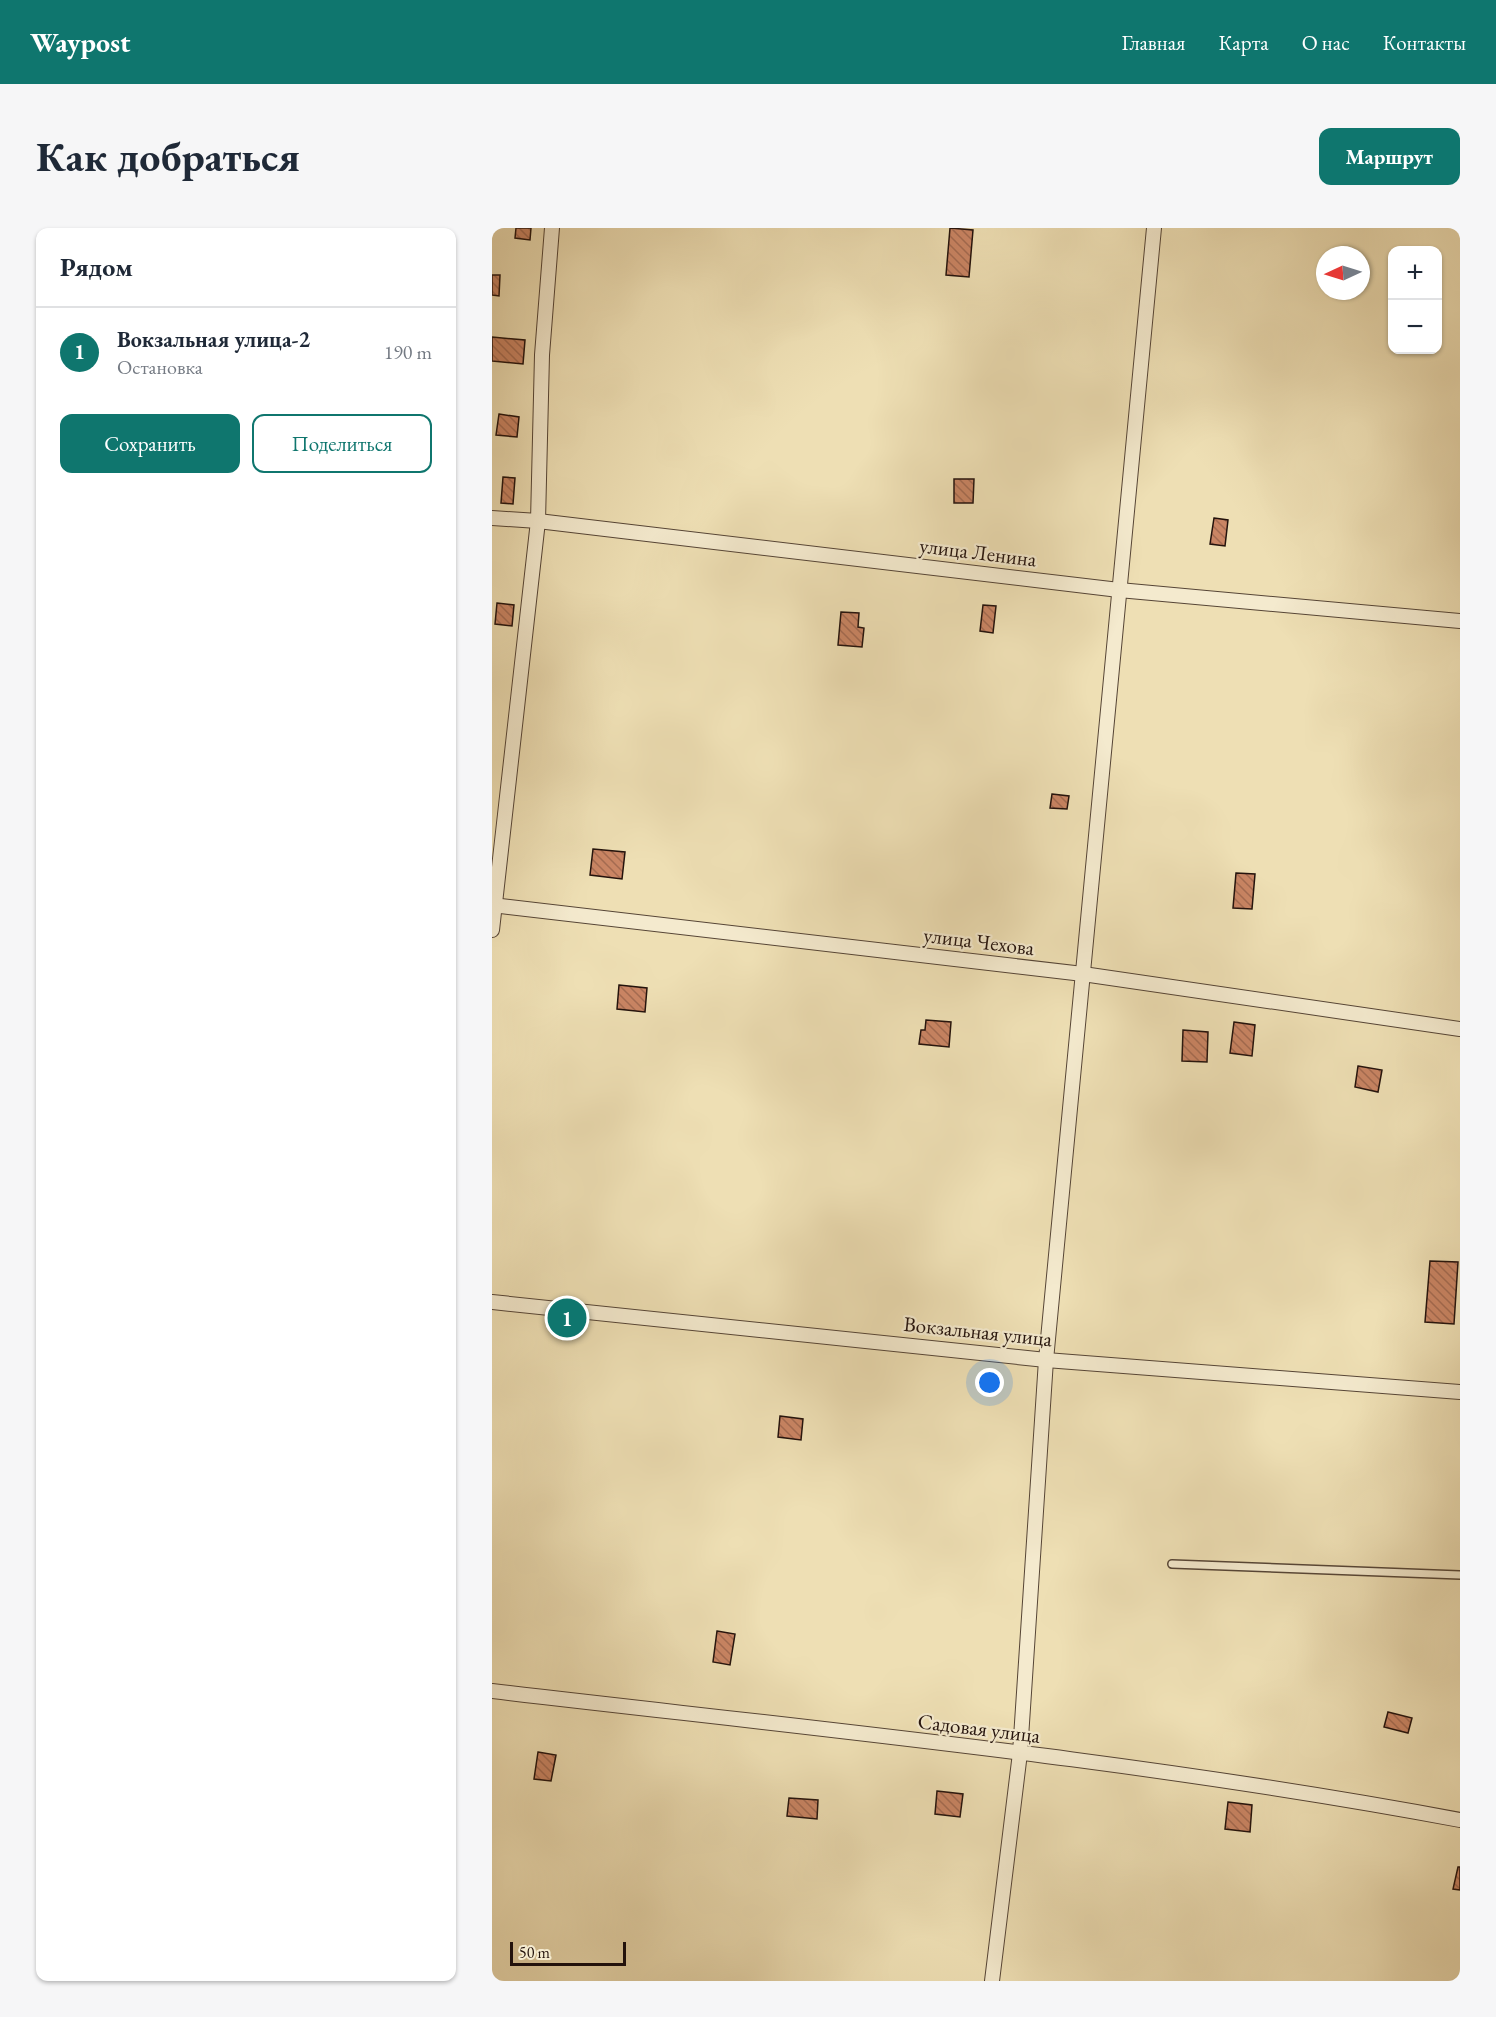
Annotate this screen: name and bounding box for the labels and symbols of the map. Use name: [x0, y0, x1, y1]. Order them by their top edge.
north arrow: [1316, 246, 1370, 300]
street label: улица Ленина: [918, 531, 1039, 573]
street label: улица Чехова: [922, 921, 1037, 961]
pin: 1: [548, 1296, 586, 1340]
street label: Вокзальная улица: [902, 1310, 1054, 1352]
your location: [975, 1368, 1004, 1397]
street label: Садовая улица: [916, 1707, 1042, 1749]
scale bar: [510, 1939, 626, 1966]

